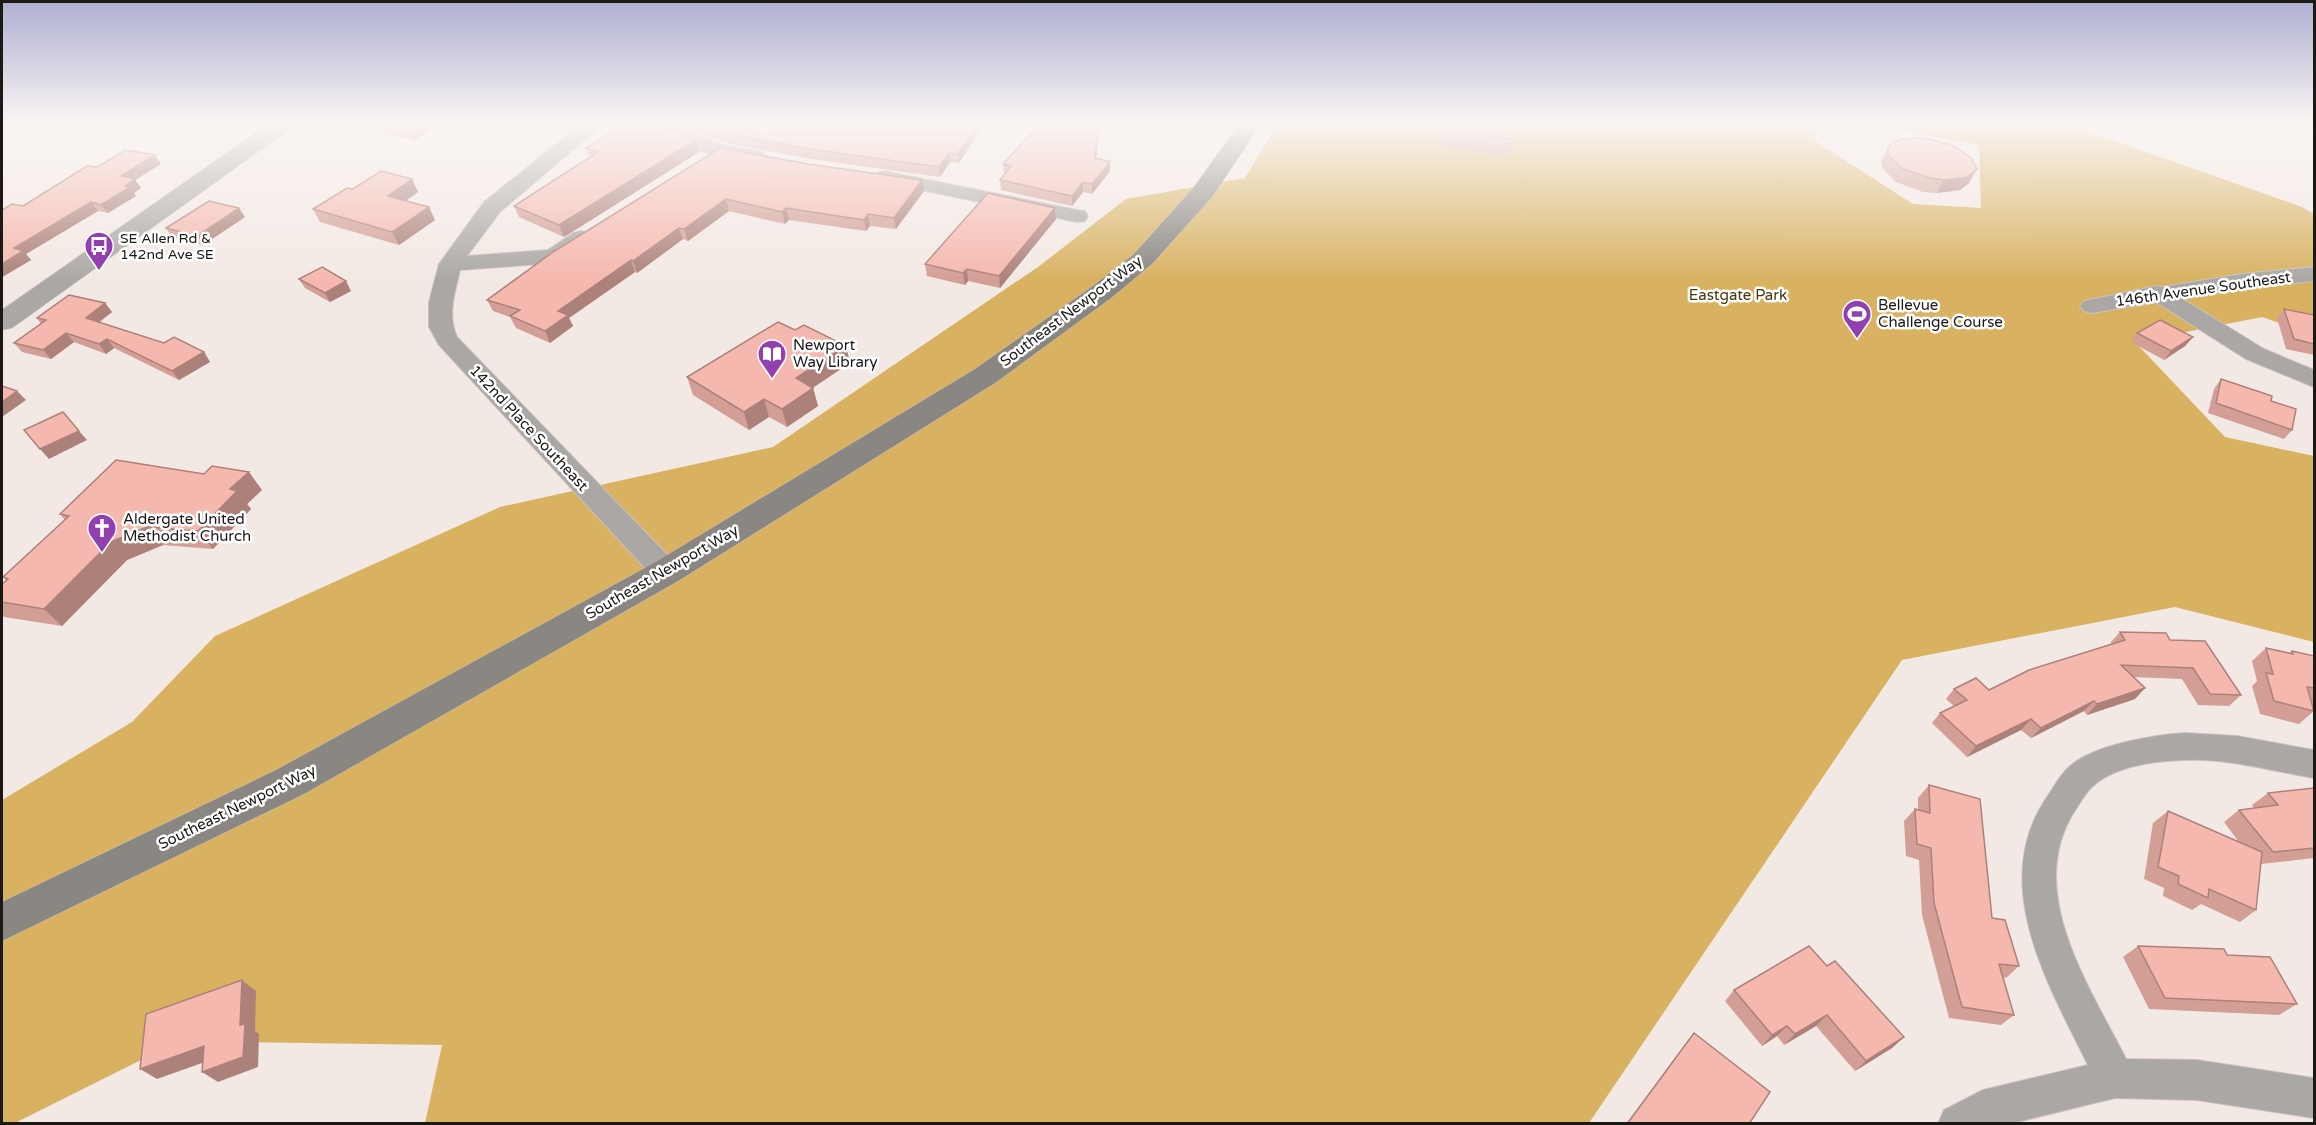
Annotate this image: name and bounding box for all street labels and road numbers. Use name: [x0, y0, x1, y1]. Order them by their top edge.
street label: Southeast Newport Way: [996, 252, 1146, 370]
street label: 146th Avenue Southeast: [2114, 268, 2292, 310]
street label: 142nd Place Southeast: [466, 361, 592, 495]
street label: Southeast Newport Way: [583, 521, 741, 623]
street label: Southeast Newport Way: [155, 761, 319, 853]

